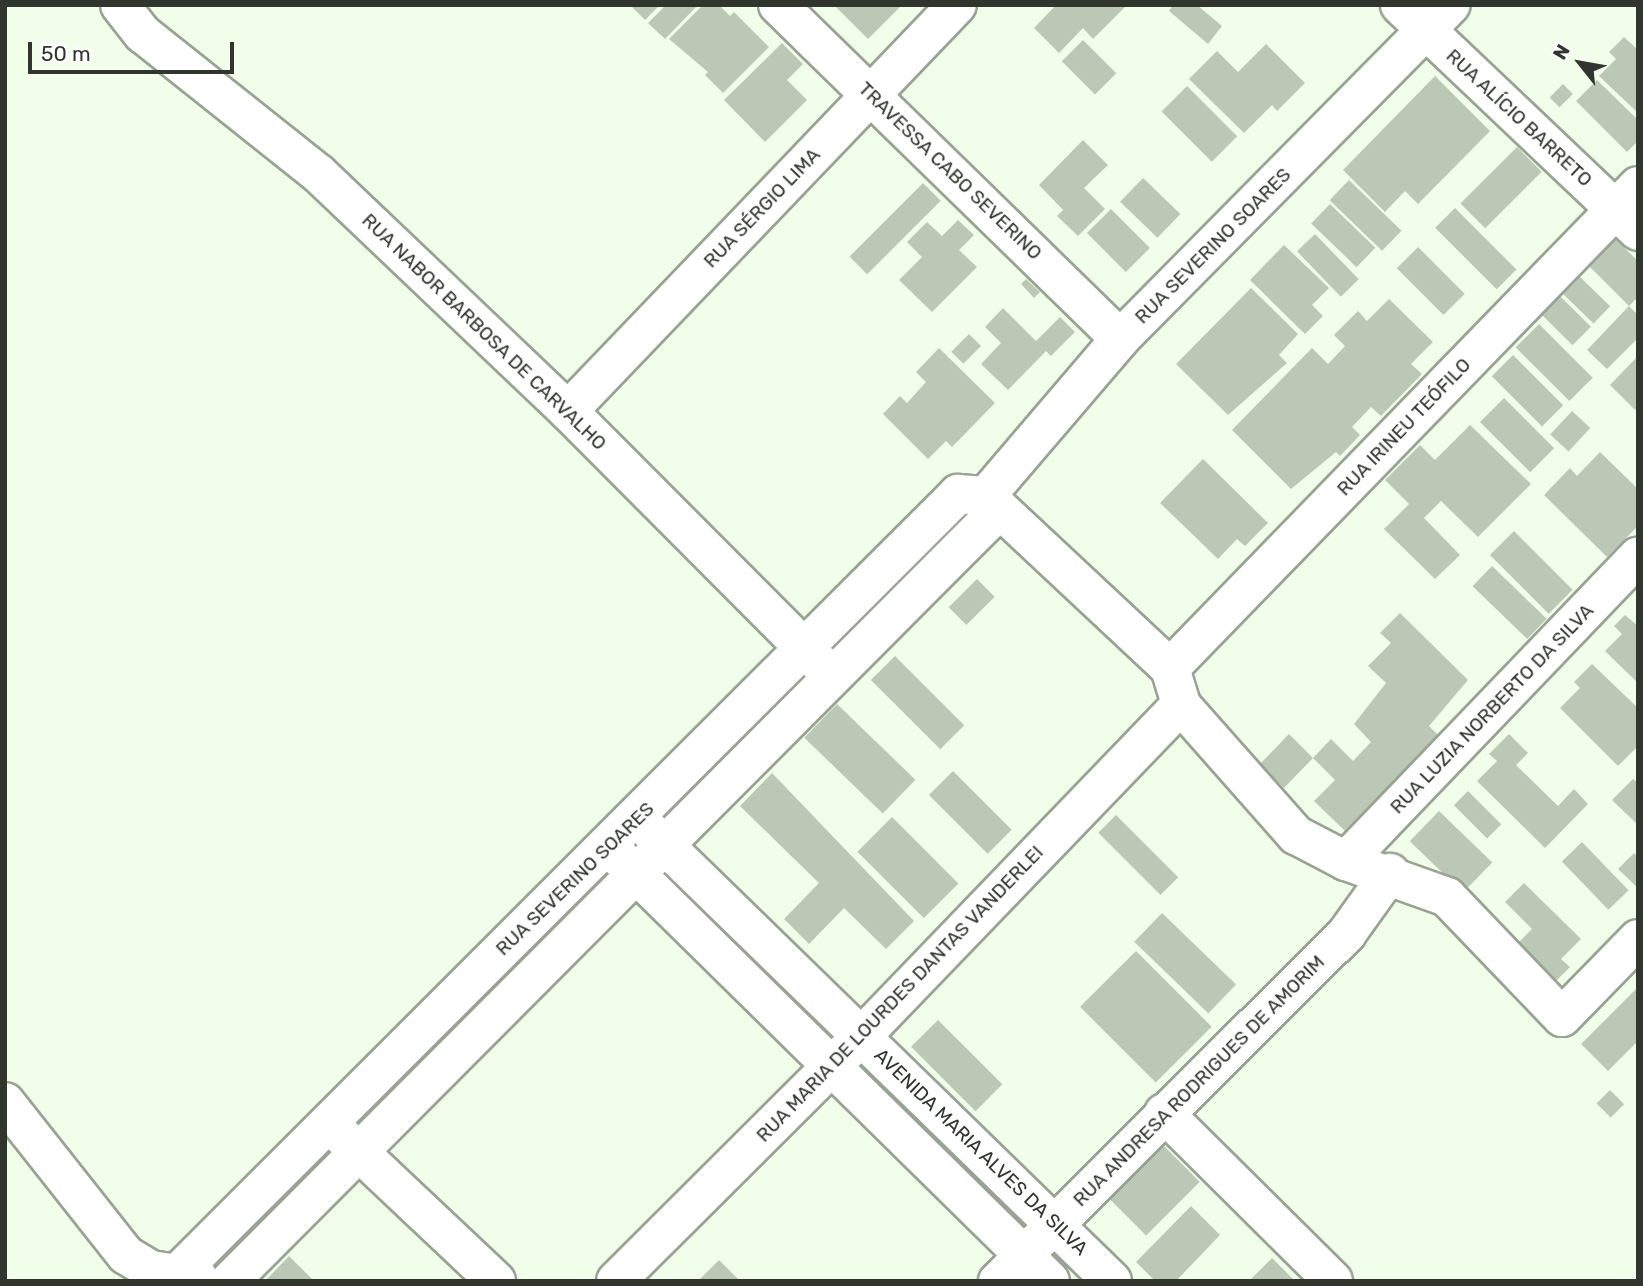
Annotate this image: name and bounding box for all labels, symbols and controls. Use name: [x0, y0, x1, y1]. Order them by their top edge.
scale bar: [32, 28, 238, 72]
north arrow: [1545, 28, 1615, 98]
text: N: [1548, 40, 1575, 64]
text: 50 m: [41, 41, 91, 66]
street label: RUA ALÍCIO BARRETO: [1441, 44, 1597, 192]
street label: TRAVESSA CABO SEVERINO: [853, 77, 1047, 265]
street label: RUA SÉRGIO LIMA: [699, 143, 825, 273]
street label: RUA SEVERINO SOARES: [1130, 163, 1296, 329]
street label: RUA NABOR BARBOSA DE CARVALHO: [357, 209, 611, 455]
street label: RUA IRINEU TEÓFILO: [1332, 353, 1476, 501]
street label: RUA LUZIA NORBERTO DA SILVA: [1385, 599, 1599, 819]
street label: RUA SEVERINO SOARES: [491, 797, 659, 961]
street label: RUA MARIA DE LOURDES DANTAS VANDERLEI: [751, 841, 1049, 1147]
street label: RUA ANDRESA RODRIGUES DE AMORIM: [1068, 950, 1330, 1212]
street label: AVENIDA MARIA ALVES DA SILVA: [869, 1043, 1093, 1261]

